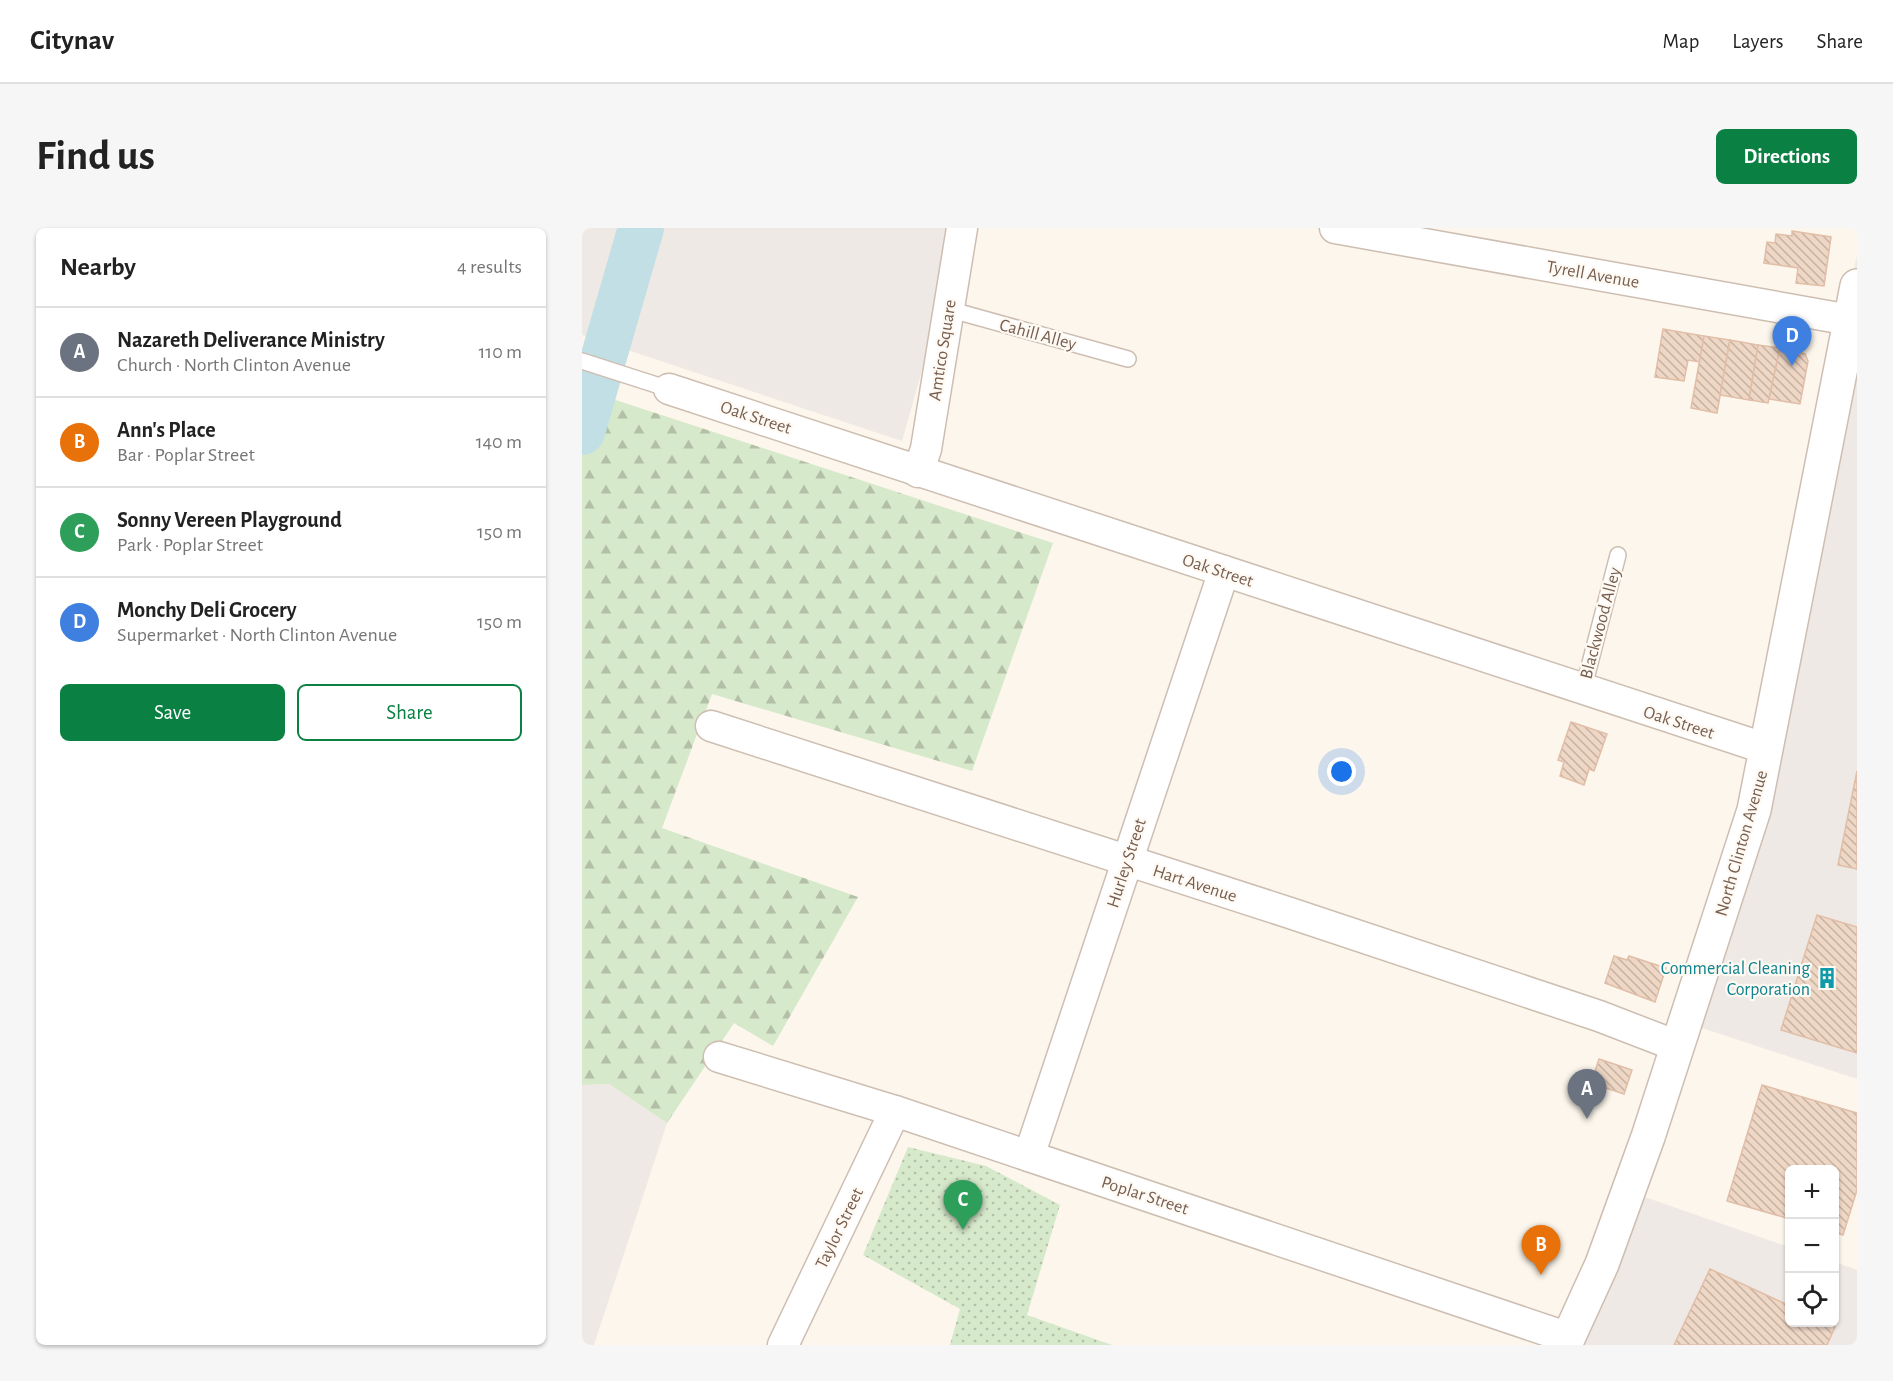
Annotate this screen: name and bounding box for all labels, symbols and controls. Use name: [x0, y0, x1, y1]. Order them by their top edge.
text: Citynav: [30, 27, 114, 55]
text: Map: [1663, 31, 1699, 52]
text: Layers: [1732, 31, 1783, 52]
text: Share: [1816, 31, 1863, 52]
button: Directions: [1716, 129, 1857, 184]
text: Find us: [36, 135, 155, 177]
text: Nearby: [60, 254, 136, 280]
text: 4 results: [457, 257, 522, 277]
street label: Tyrell Avenue: [1545, 258, 1641, 292]
street label: Amtico Square: [926, 298, 960, 402]
street label: Cahill Alley: [997, 316, 1078, 354]
pin: D: [1772, 316, 1812, 366]
text: Nazareth Deliverance Ministry: [117, 329, 385, 351]
text: A: [74, 342, 86, 362]
text: 110 m: [478, 342, 522, 362]
text: Church · North Clinton Avenue: [117, 355, 351, 375]
street label: Oak Street: [718, 398, 794, 438]
text: Ann's Place: [117, 419, 216, 441]
text: B: [74, 432, 85, 452]
text: 140 m: [476, 432, 522, 452]
text: Bar · Poplar Street: [117, 445, 255, 465]
text: Sonny Vereen Playground: [117, 509, 342, 531]
text: C: [74, 522, 85, 542]
text: 150 m: [477, 522, 522, 542]
text: Park · Poplar Street: [117, 535, 263, 555]
street label: Oak Street: [1180, 551, 1256, 591]
street label: Blackwood Alley: [1577, 565, 1625, 681]
text: Monchy Deli Grocery: [117, 599, 297, 621]
text: D: [73, 612, 86, 632]
text: 150 m: [477, 612, 522, 632]
text: Supermarket · North Clinton Avenue: [117, 625, 397, 645]
button: Save: [60, 684, 285, 741]
button: Share: [297, 684, 522, 741]
street label: Oak Street: [1641, 703, 1717, 743]
your location: [1327, 757, 1356, 786]
street label: North Clinton Avenue: [1713, 768, 1771, 918]
street label: Hurley Street: [1104, 816, 1150, 910]
street label: Hart Avenue: [1150, 862, 1239, 906]
place label: Commercial Cleaning Corporation: [1661, 960, 1810, 999]
building icon: Commercial Cleaning Corporation: [1815, 966, 1839, 990]
pin: A: [1568, 1070, 1606, 1119]
map controls: [1785, 1165, 1839, 1327]
button: +: [1785, 1165, 1839, 1219]
street label: Poplar Street: [1099, 1173, 1191, 1219]
pin: C: [944, 1180, 982, 1230]
street label: Taylor Street: [813, 1185, 867, 1272]
button: −: [1785, 1219, 1839, 1273]
pin: B: [1522, 1226, 1560, 1275]
button: locate: [1785, 1273, 1839, 1327]

